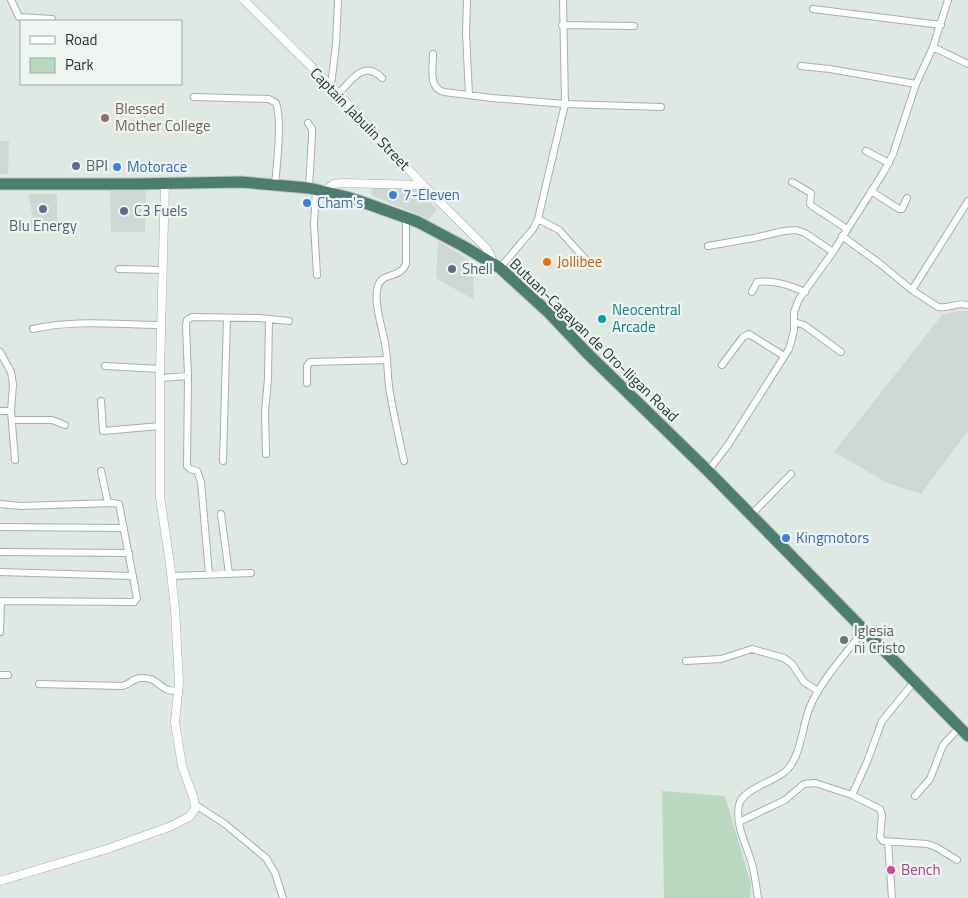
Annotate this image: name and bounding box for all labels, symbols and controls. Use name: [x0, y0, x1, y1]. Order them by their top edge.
legend: [20, 20, 182, 85]
text: Road: [65, 28, 97, 51]
text: Park: [65, 53, 94, 76]
street label: Captain Jabulin Street: [305, 62, 416, 176]
place label: Blessed Mother College: [115, 97, 211, 137]
marker: Blessed Mother College: [99, 112, 111, 124]
place label: BPI: [86, 154, 108, 177]
place label: Motorace: [127, 155, 187, 178]
marker: BPI: [70, 160, 82, 172]
marker: Motorace: [111, 161, 123, 173]
place label: 7-Eleven: [403, 183, 460, 206]
marker: 7-Eleven: [387, 189, 399, 201]
place label: Cham's: [317, 191, 363, 214]
marker: Cham's: [301, 197, 313, 209]
place label: C3 Fuels: [134, 199, 187, 222]
marker: Blu Energy: [37, 203, 49, 215]
marker: C3 Fuels: [118, 205, 130, 217]
place label: Blu Energy: [9, 214, 77, 237]
place label: Jollibee: [557, 250, 602, 273]
street label: Butuan-Cagayan de Oro-Iligan Road: [505, 252, 684, 427]
marker: Jollibee: [541, 256, 553, 268]
place label: Shell: [462, 257, 493, 280]
marker: Shell: [446, 263, 458, 275]
place label: Neocentral Arcade: [612, 298, 681, 338]
marker: Neocentral Arcade: [596, 313, 608, 325]
place label: Kingmotors: [796, 526, 869, 549]
marker: Kingmotors: [780, 532, 792, 544]
place label: Iglesia ni Cristo: [854, 619, 905, 659]
marker: Iglesia ni Cristo: [838, 634, 850, 646]
place label: Bench: [901, 858, 940, 881]
marker: Bench: [885, 864, 897, 876]

